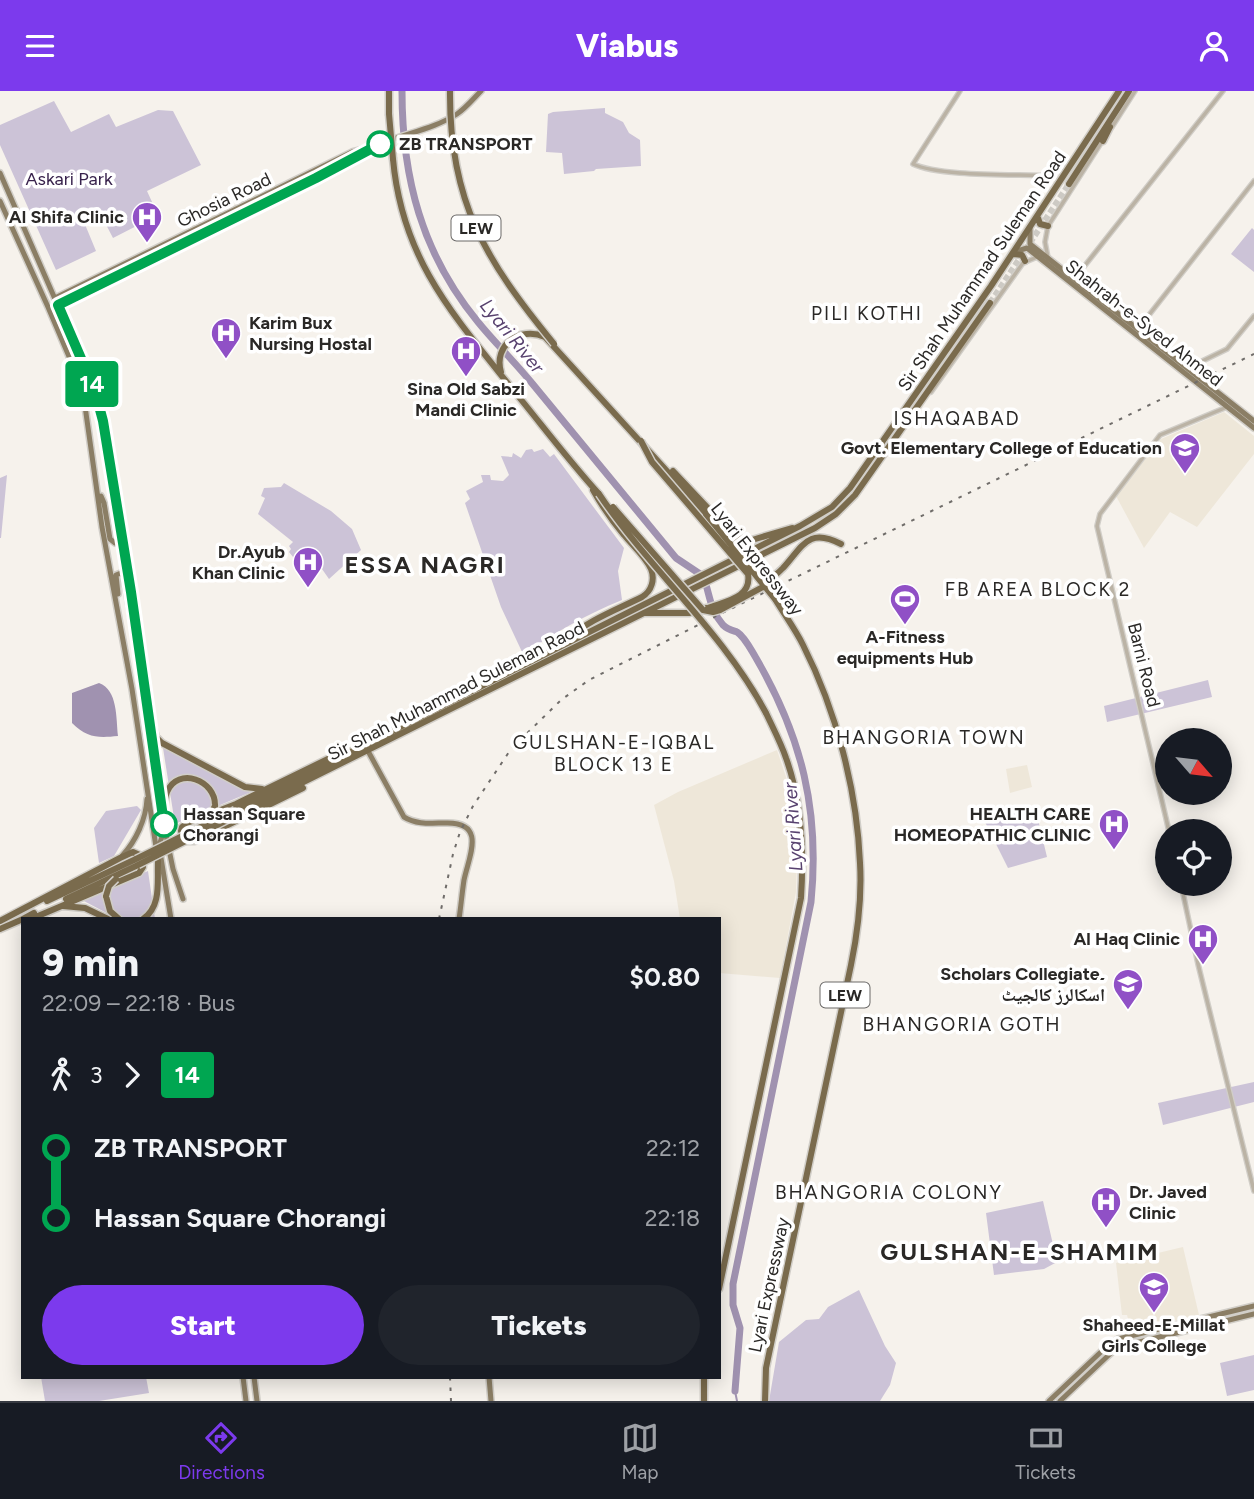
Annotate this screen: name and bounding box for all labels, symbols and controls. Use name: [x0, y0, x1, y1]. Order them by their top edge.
icon: menu: [21, 27, 59, 65]
text: Viabus: [576, 27, 678, 65]
icon: person: [1195, 27, 1233, 65]
marker: ZB TRANSPORT: [367, 131, 393, 157]
place label: ZB TRANSPORT: [399, 133, 533, 155]
street label: Sir Shah Muhammad Suleman Road: [893, 147, 1071, 395]
park label: Askari Park: [25, 168, 113, 190]
street label: Ghosia Road: [173, 168, 275, 232]
hospital icon: Al Shifa Clinic: [130, 200, 164, 244]
place label: Al Shifa Clinic: [9, 206, 124, 228]
road number: LEW: [452, 216, 500, 241]
street label: Shahrah-e-Syed Ahmed: [1061, 255, 1227, 391]
water label: Lyari River: [475, 294, 549, 378]
district label: PILI KOTHI: [811, 302, 923, 325]
place label: Karim Bux Nursing Hostal: [249, 312, 372, 355]
hospital icon: Karim Bux Nursing Hostal: [209, 316, 243, 360]
hospital icon: Sina Old Sabzi Mandi Clinic: [449, 334, 483, 378]
line badge: 14: [60, 361, 124, 407]
text: 14: [79, 369, 105, 398]
place label: Sina Old Sabzi Mandi Clinic: [407, 378, 525, 421]
district label: ISHAQABAD: [893, 407, 1021, 430]
school or university icon: Govt. Elementary College of Education: [1168, 431, 1202, 475]
place label: Govt. Elementary College of Education: [841, 437, 1162, 459]
street label: Lyari Expressway: [706, 498, 808, 620]
place label: Dr.Ayub Khan Clinic: [192, 541, 285, 584]
hospital icon: Dr.Ayub Khan Clinic: [291, 545, 325, 589]
district label: ESSA NAGRI: [344, 550, 506, 579]
district label: FB AREA BLOCK 2: [945, 578, 1131, 601]
sports icon: A-Fitness equipments Hub: [888, 582, 922, 626]
street label: Sir Shah Muhammad Suleman Raod: [324, 616, 588, 766]
street label: Barni Road: [1123, 620, 1165, 710]
place label: A-Fitness equipments Hub: [837, 626, 974, 669]
district label: BHANGORIA TOWN: [822, 726, 1026, 749]
north arrow: [1155, 728, 1232, 805]
map controls: [1155, 728, 1232, 896]
district label: GULSHAN-E-IQBAL BLOCK 13 E: [513, 731, 715, 776]
water label: Lyari River: [778, 781, 808, 872]
place label: Hassan Square Chorangi: [183, 803, 305, 846]
place label: HEALTH CARE HOMEOPATHIC CLINIC: [894, 803, 1091, 846]
hospital icon: HEALTH CARE HOMEOPATHIC CLINIC: [1097, 807, 1131, 851]
marker: Hassan Square Chorangi: [151, 811, 177, 837]
button: locate: [1155, 819, 1232, 896]
hospital icon: Al Haq Clinic: [1186, 922, 1220, 966]
place label: Al Haq Clinic: [1073, 928, 1180, 950]
text: 9 min: [42, 940, 139, 986]
text: $0.80: [630, 961, 700, 993]
place label: Scholars Collegiate۔ اسکالرز کالجیٹ: [940, 963, 1105, 1006]
school or university icon: Scholars Collegiate۔ اسکالرز کالجیٹ: [1111, 967, 1145, 1011]
road number: LEW: [820, 982, 870, 1007]
text: 22:09 – 22:18 · Bus: [42, 989, 235, 1017]
district label: BHANGORIA GOTH: [863, 1013, 1062, 1036]
icon: walk: [42, 1056, 80, 1094]
icon: forward: [113, 1056, 151, 1094]
text: 14: [175, 1060, 200, 1089]
text: 3: [90, 1061, 103, 1089]
text: ZB TRANSPORT: [94, 1132, 287, 1164]
text: 22:12: [646, 1134, 700, 1162]
district label: BHANGORIA COLONY: [775, 1181, 1003, 1204]
place label: Dr. Javed Clinic: [1129, 1181, 1207, 1224]
hospital icon: Dr. Javed Clinic: [1089, 1185, 1123, 1229]
text: Hassan Square Chorangi: [94, 1202, 386, 1234]
text: 22:18: [645, 1204, 700, 1232]
street label: Lyari Expressway: [744, 1215, 794, 1354]
district label: GULSHAN-E-SHAMIM: [880, 1237, 1160, 1266]
school or university icon: Shaheed-E-Millat Girls College: [1137, 1270, 1171, 1314]
button: Start: [42, 1285, 364, 1365]
button: Tickets: [378, 1285, 700, 1365]
place label: Shaheed-E-Millat Girls College: [1083, 1314, 1225, 1357]
tab: Directions: [178, 1419, 265, 1484]
tab: Map: [621, 1419, 659, 1484]
tab: Tickets: [1015, 1419, 1076, 1484]

